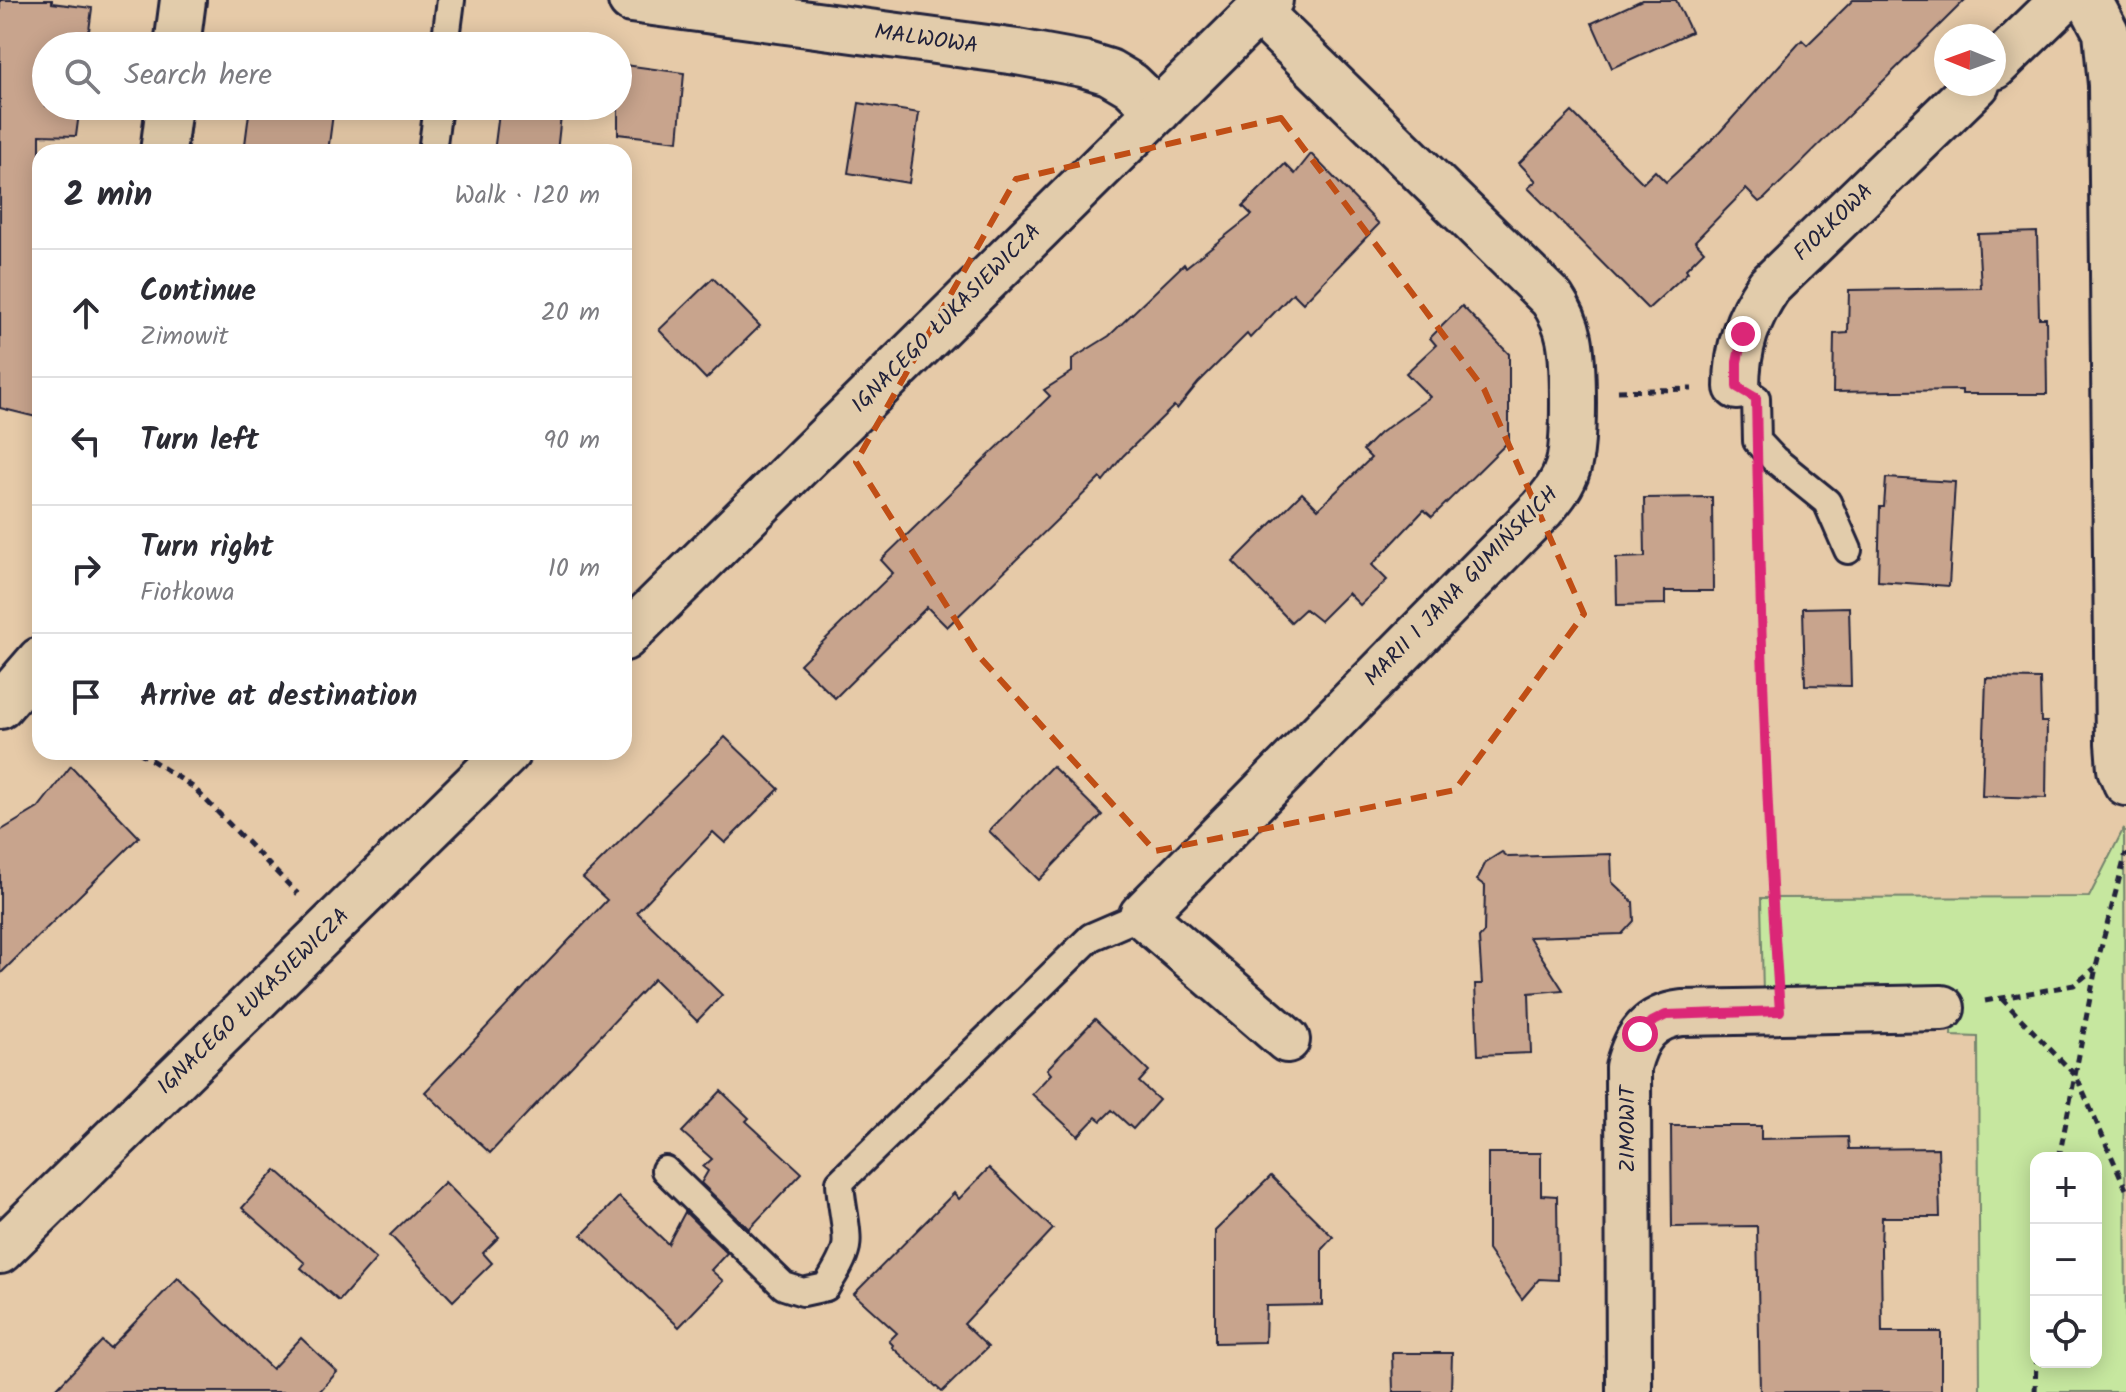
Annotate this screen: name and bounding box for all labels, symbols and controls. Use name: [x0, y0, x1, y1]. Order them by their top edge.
street label: MALWOWA: [872, 15, 980, 65]
north arrow: [1934, 24, 2006, 96]
search box: [32, 32, 632, 120]
text: Search here: [124, 52, 272, 100]
icon: search: [60, 54, 104, 98]
text: 2 min: [64, 169, 152, 223]
text: Walk · 120 m: [455, 175, 600, 217]
street label: FIOŁKOWA: [1786, 176, 1882, 270]
street label: IGNACEGO ŁUKASIEWICZA: [844, 216, 1050, 422]
text: Continue: [140, 268, 256, 316]
icon: ahead: [64, 291, 108, 335]
text: 20 m: [541, 292, 600, 334]
text: Zimowit: [140, 316, 229, 358]
route end: [1725, 316, 1761, 352]
text: Turn left: [140, 417, 259, 465]
icon: left: [64, 419, 108, 463]
text: 90 m: [543, 420, 600, 462]
street label: MARII I JANA GUMIŃSKICH: [1356, 479, 1568, 695]
text: Turn right: [140, 524, 273, 572]
icon: right: [64, 547, 108, 591]
text: 10 m: [548, 548, 600, 590]
text: Fiołkowa: [140, 572, 235, 614]
text: Arrive at destination: [140, 673, 417, 721]
icon: arrive: [64, 675, 108, 719]
street label: IGNACEGO ŁUKASIEWICZA: [149, 900, 359, 1104]
route start: [1622, 1016, 1658, 1052]
street label: ZIMOWIT: [1611, 1083, 1646, 1173]
map controls: [2030, 1152, 2102, 1368]
button: +: [2030, 1152, 2102, 1224]
button: −: [2030, 1224, 2102, 1296]
button: locate: [2030, 1296, 2102, 1368]

